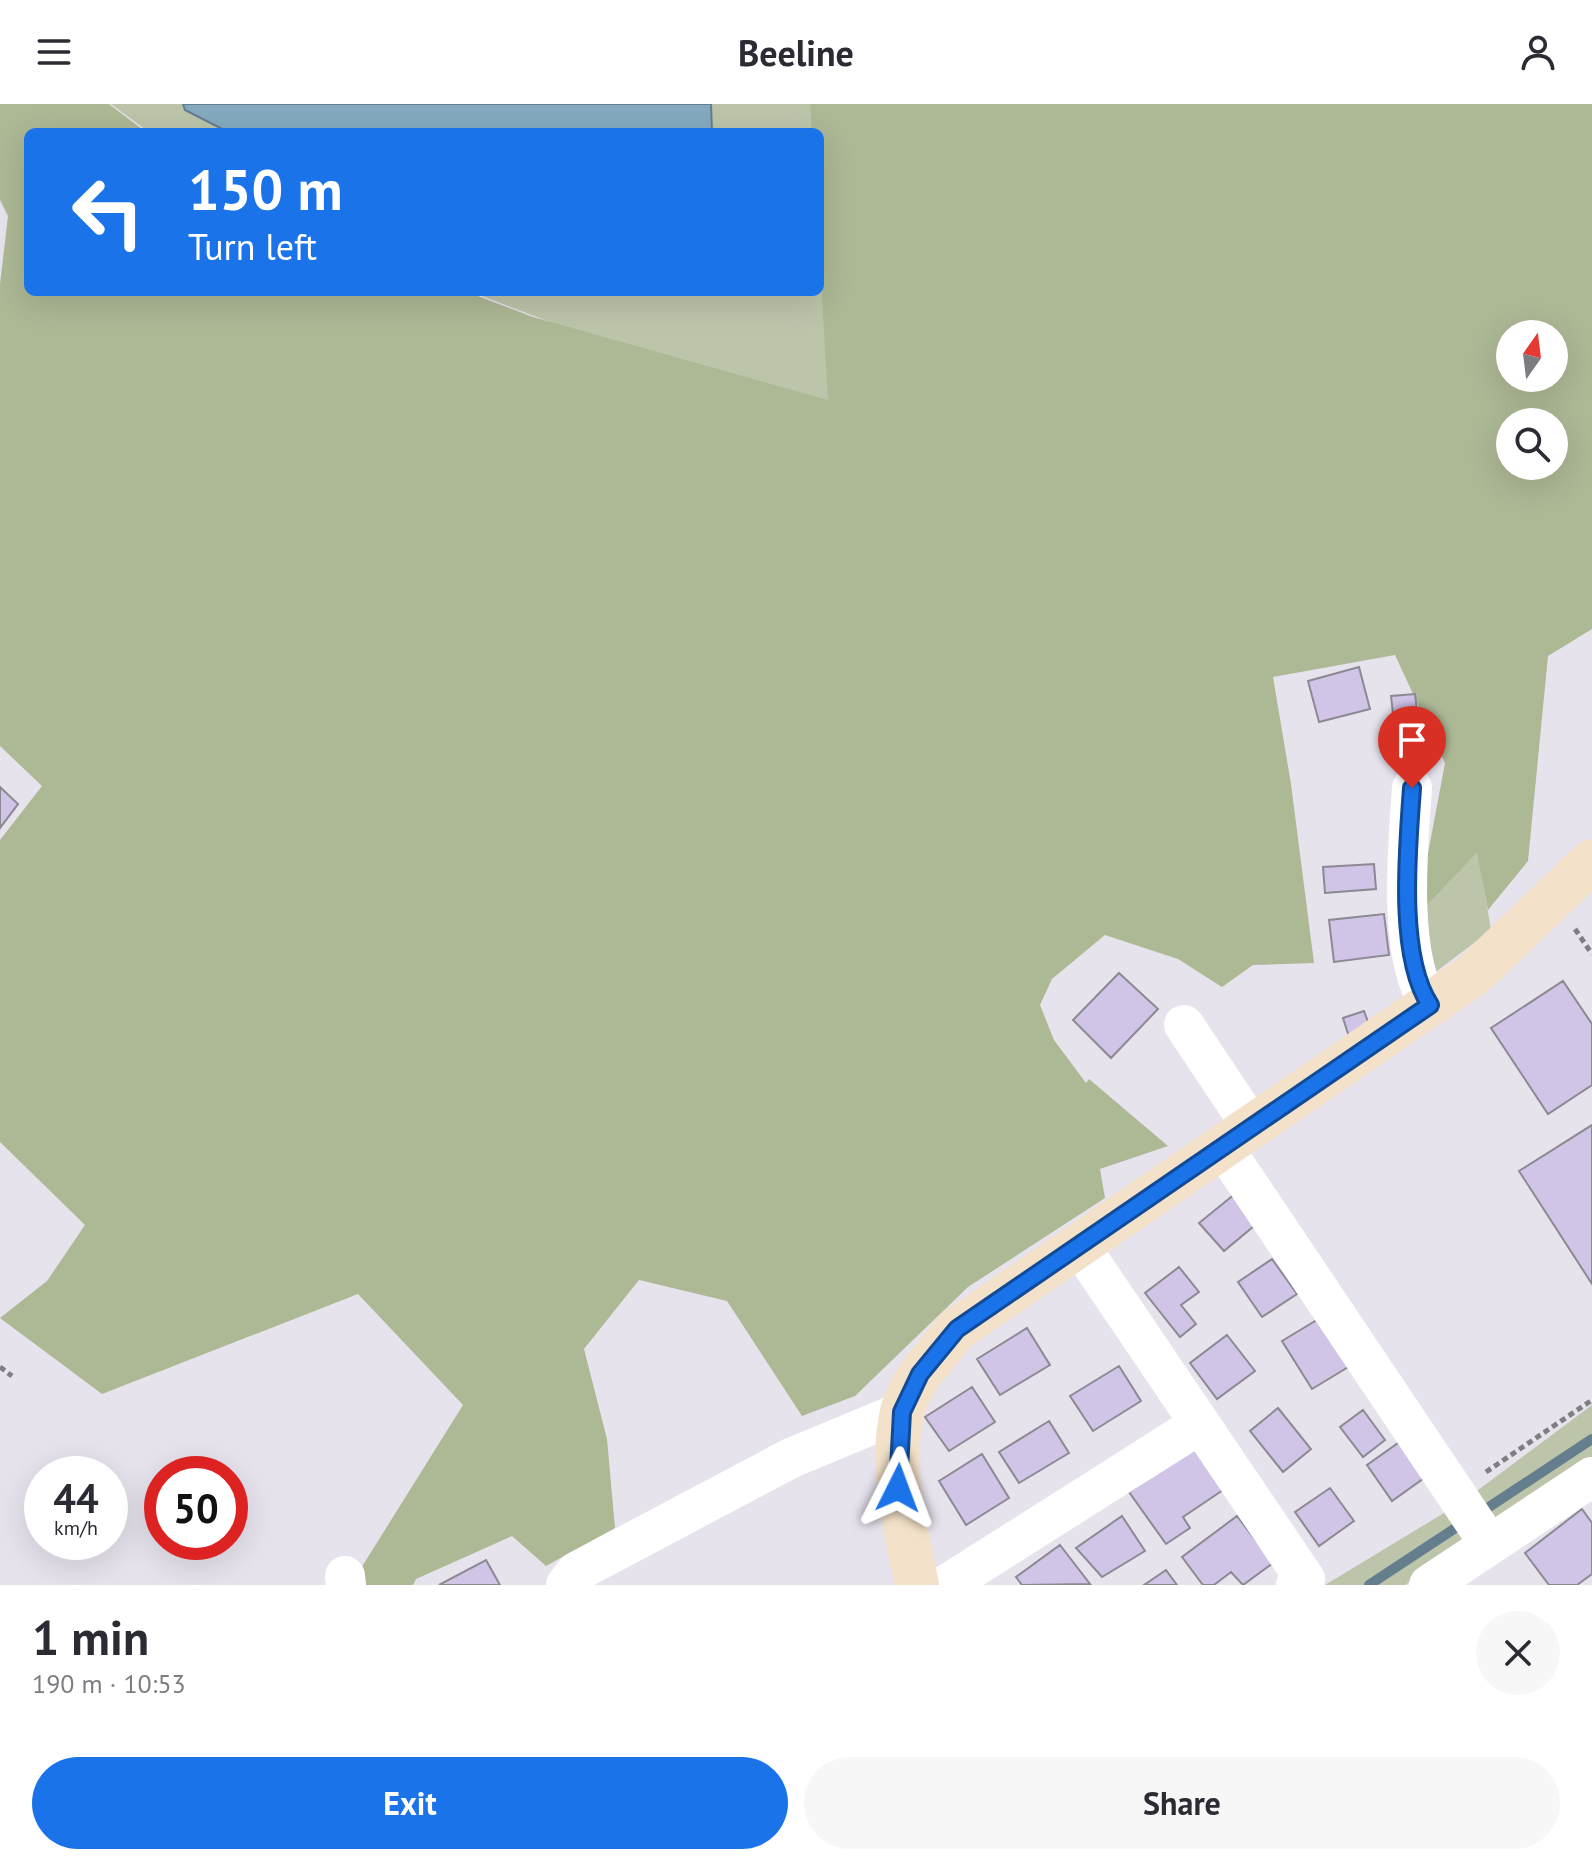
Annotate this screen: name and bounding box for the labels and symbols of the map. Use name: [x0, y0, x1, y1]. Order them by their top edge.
north arrow: [1496, 320, 1568, 392]
pin: [1378, 706, 1446, 788]
position arrow: [856, 1446, 940, 1530]
speed limit sign: 50: [144, 1456, 248, 1560]

